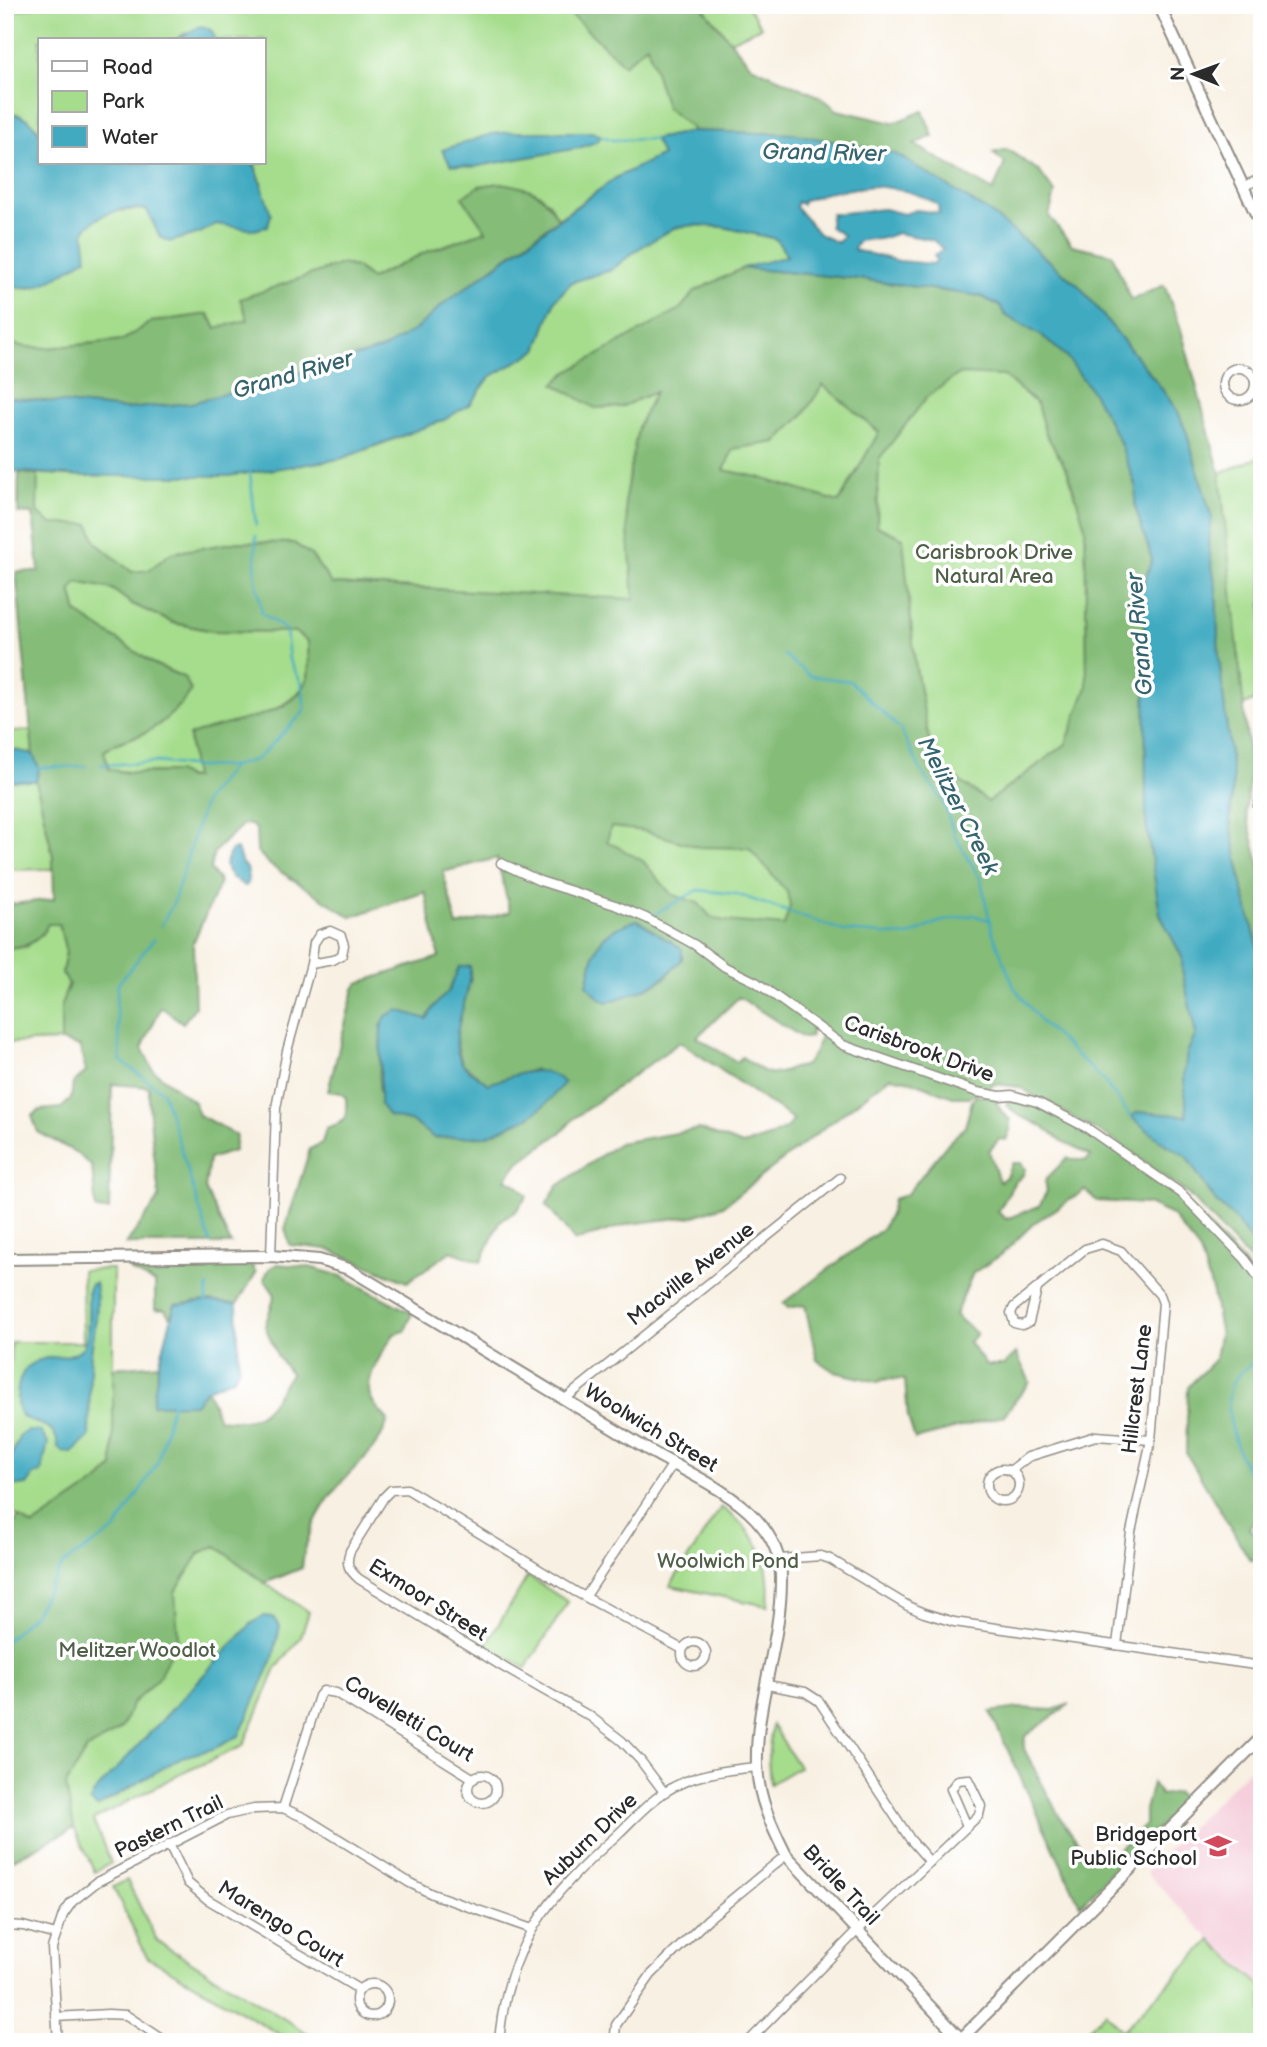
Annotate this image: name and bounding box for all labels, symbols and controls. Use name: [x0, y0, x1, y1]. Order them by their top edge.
legend: [38, 38, 266, 164]
north arrow: [1158, 38, 1228, 108]
text: Road: [102, 55, 153, 80]
text: N: [1167, 66, 1190, 81]
text: Park: [102, 89, 145, 114]
text: Water: [102, 125, 158, 150]
water label: Grand River: [762, 138, 888, 168]
water label: Grand River: [230, 344, 358, 405]
park label: Carisbrook Drive Natural Area: [915, 540, 1073, 589]
water label: Grand River: [1121, 570, 1159, 697]
water label: Melitzer Creek: [911, 732, 1005, 881]
street label: Carisbrook Drive: [841, 1010, 997, 1088]
street label: Macville Avenue: [623, 1217, 759, 1331]
street label: Hillcrest Lane: [1117, 1323, 1157, 1455]
street label: Woolwich Street: [580, 1378, 723, 1478]
park label: Woolwich Pond: [657, 1549, 799, 1574]
street label: Exmoor Street: [364, 1554, 492, 1647]
park label: Melitzer Woodlot: [58, 1638, 216, 1663]
street label: Cavelletti Court: [340, 1670, 479, 1768]
street label: Auburn Drive: [537, 1788, 643, 1890]
street label: Pastern Trail: [111, 1790, 227, 1864]
place label: Bridgeport Public School: [1070, 1822, 1198, 1871]
school or university icon: Bridgeport Public School: [1203, 1831, 1233, 1861]
street label: Bridle Trail: [797, 1839, 885, 1931]
street label: Marengo Court: [213, 1875, 349, 1973]

